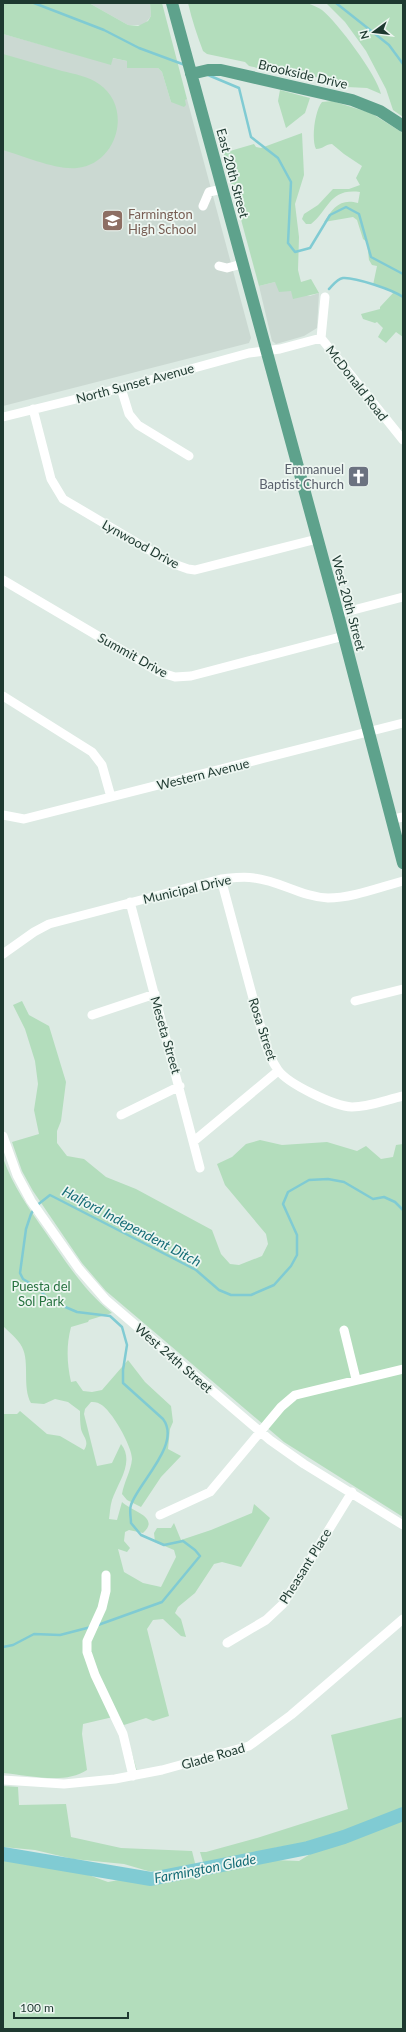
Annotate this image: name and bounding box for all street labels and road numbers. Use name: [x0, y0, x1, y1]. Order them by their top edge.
street label: Brookside Drive: [257, 56, 349, 92]
street label: East 20th Street: [213, 126, 253, 220]
street label: McDonald Road: [323, 342, 391, 424]
street label: North Sunset Avenue: [74, 360, 196, 406]
street label: Lynwood Drive: [100, 516, 183, 572]
street label: West 20th Street: [329, 554, 369, 653]
street label: Summit Drive: [95, 629, 171, 681]
street label: Western Avenue: [155, 755, 251, 793]
street label: Municipal Drive: [141, 871, 233, 907]
street label: Meseta Street: [147, 994, 185, 1076]
street label: Rosa Street: [245, 996, 281, 1063]
street label: West 24th Street: [132, 1320, 216, 1396]
street label: Pheasant Place: [275, 1525, 335, 1607]
street label: Glade Road: [179, 1739, 247, 1773]

